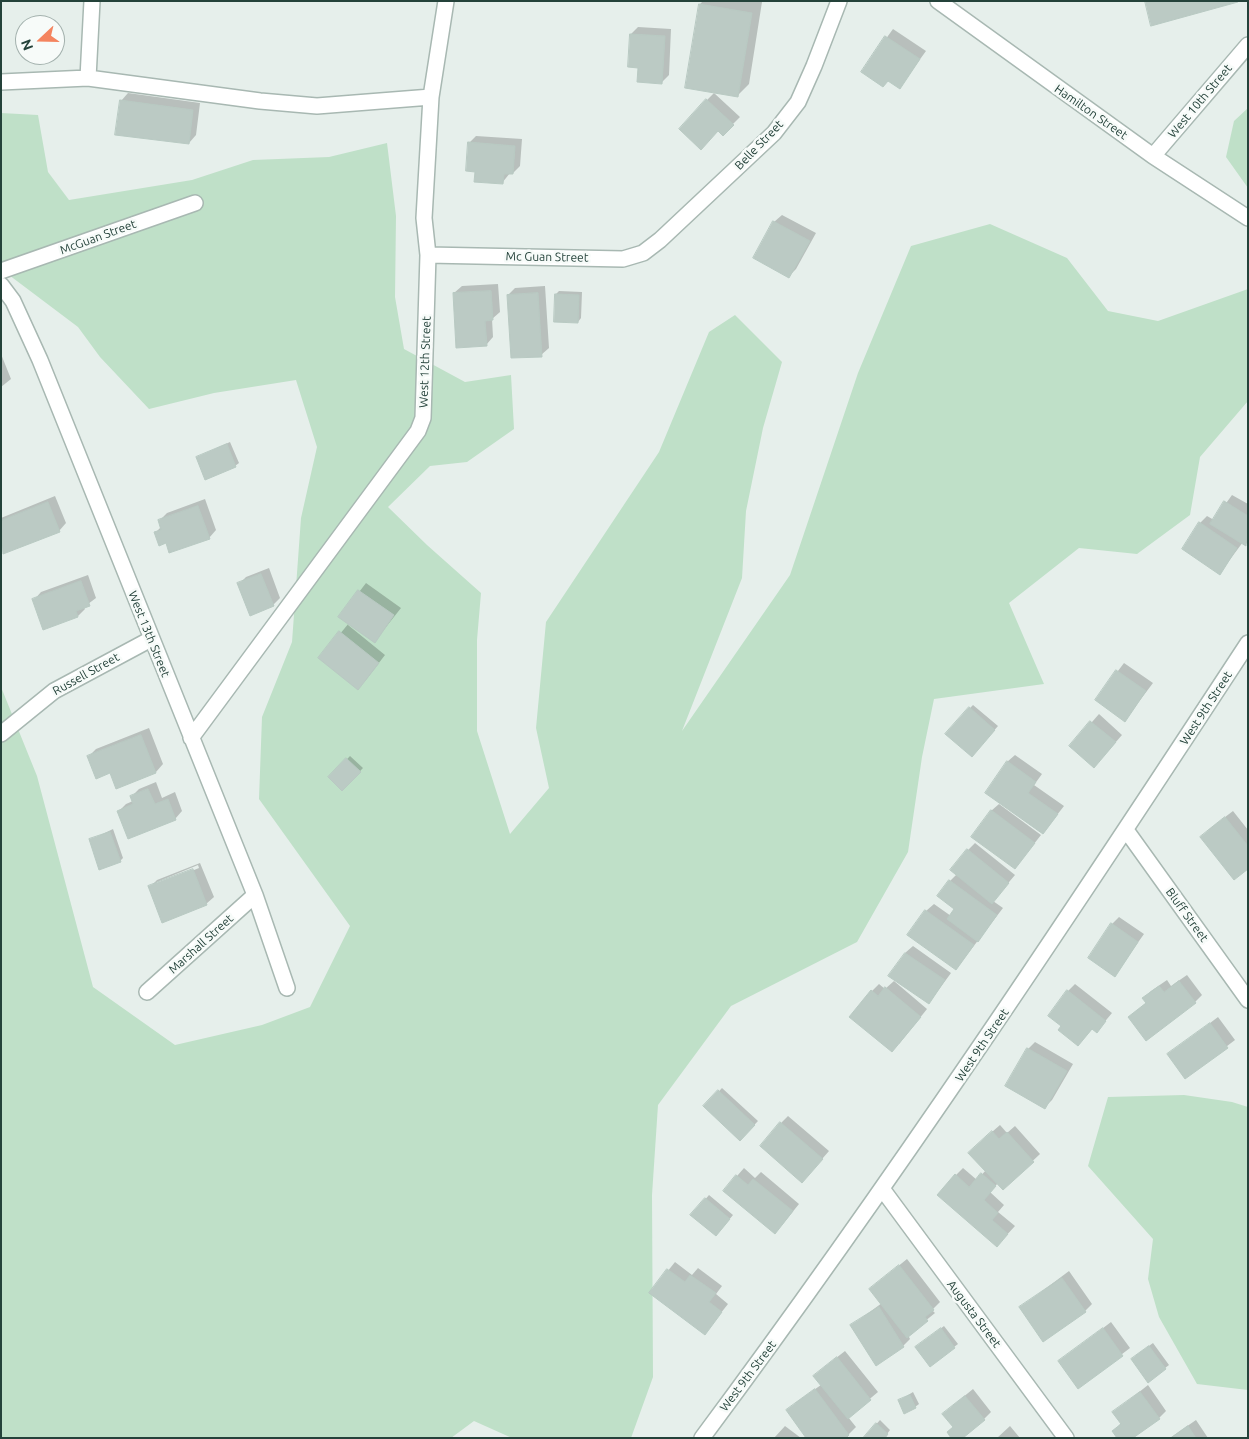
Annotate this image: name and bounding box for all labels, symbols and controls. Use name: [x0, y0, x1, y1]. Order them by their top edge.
north arrow: [15, 15, 65, 65]
text: N: [18, 37, 36, 53]
street label: West 10th Street: [1165, 61, 1235, 141]
street label: Hamilton Street: [1052, 82, 1130, 142]
street label: Belle Street: [732, 117, 786, 173]
street label: McGuan Street: [58, 217, 138, 257]
street label: Mc Guan Street: [505, 249, 589, 265]
street label: West 12th Street: [416, 316, 434, 408]
street label: West 13th Street: [125, 589, 173, 679]
street label: Russell Street: [50, 650, 122, 698]
street label: West 9th Street: [1177, 669, 1235, 747]
street label: Bluff Street: [1163, 885, 1211, 945]
street label: Marshall Street: [166, 911, 236, 977]
street label: West 9th Street: [952, 1006, 1012, 1084]
street label: Augusta Street: [944, 1277, 1004, 1351]
street label: West 9th Street: [717, 1338, 779, 1414]

